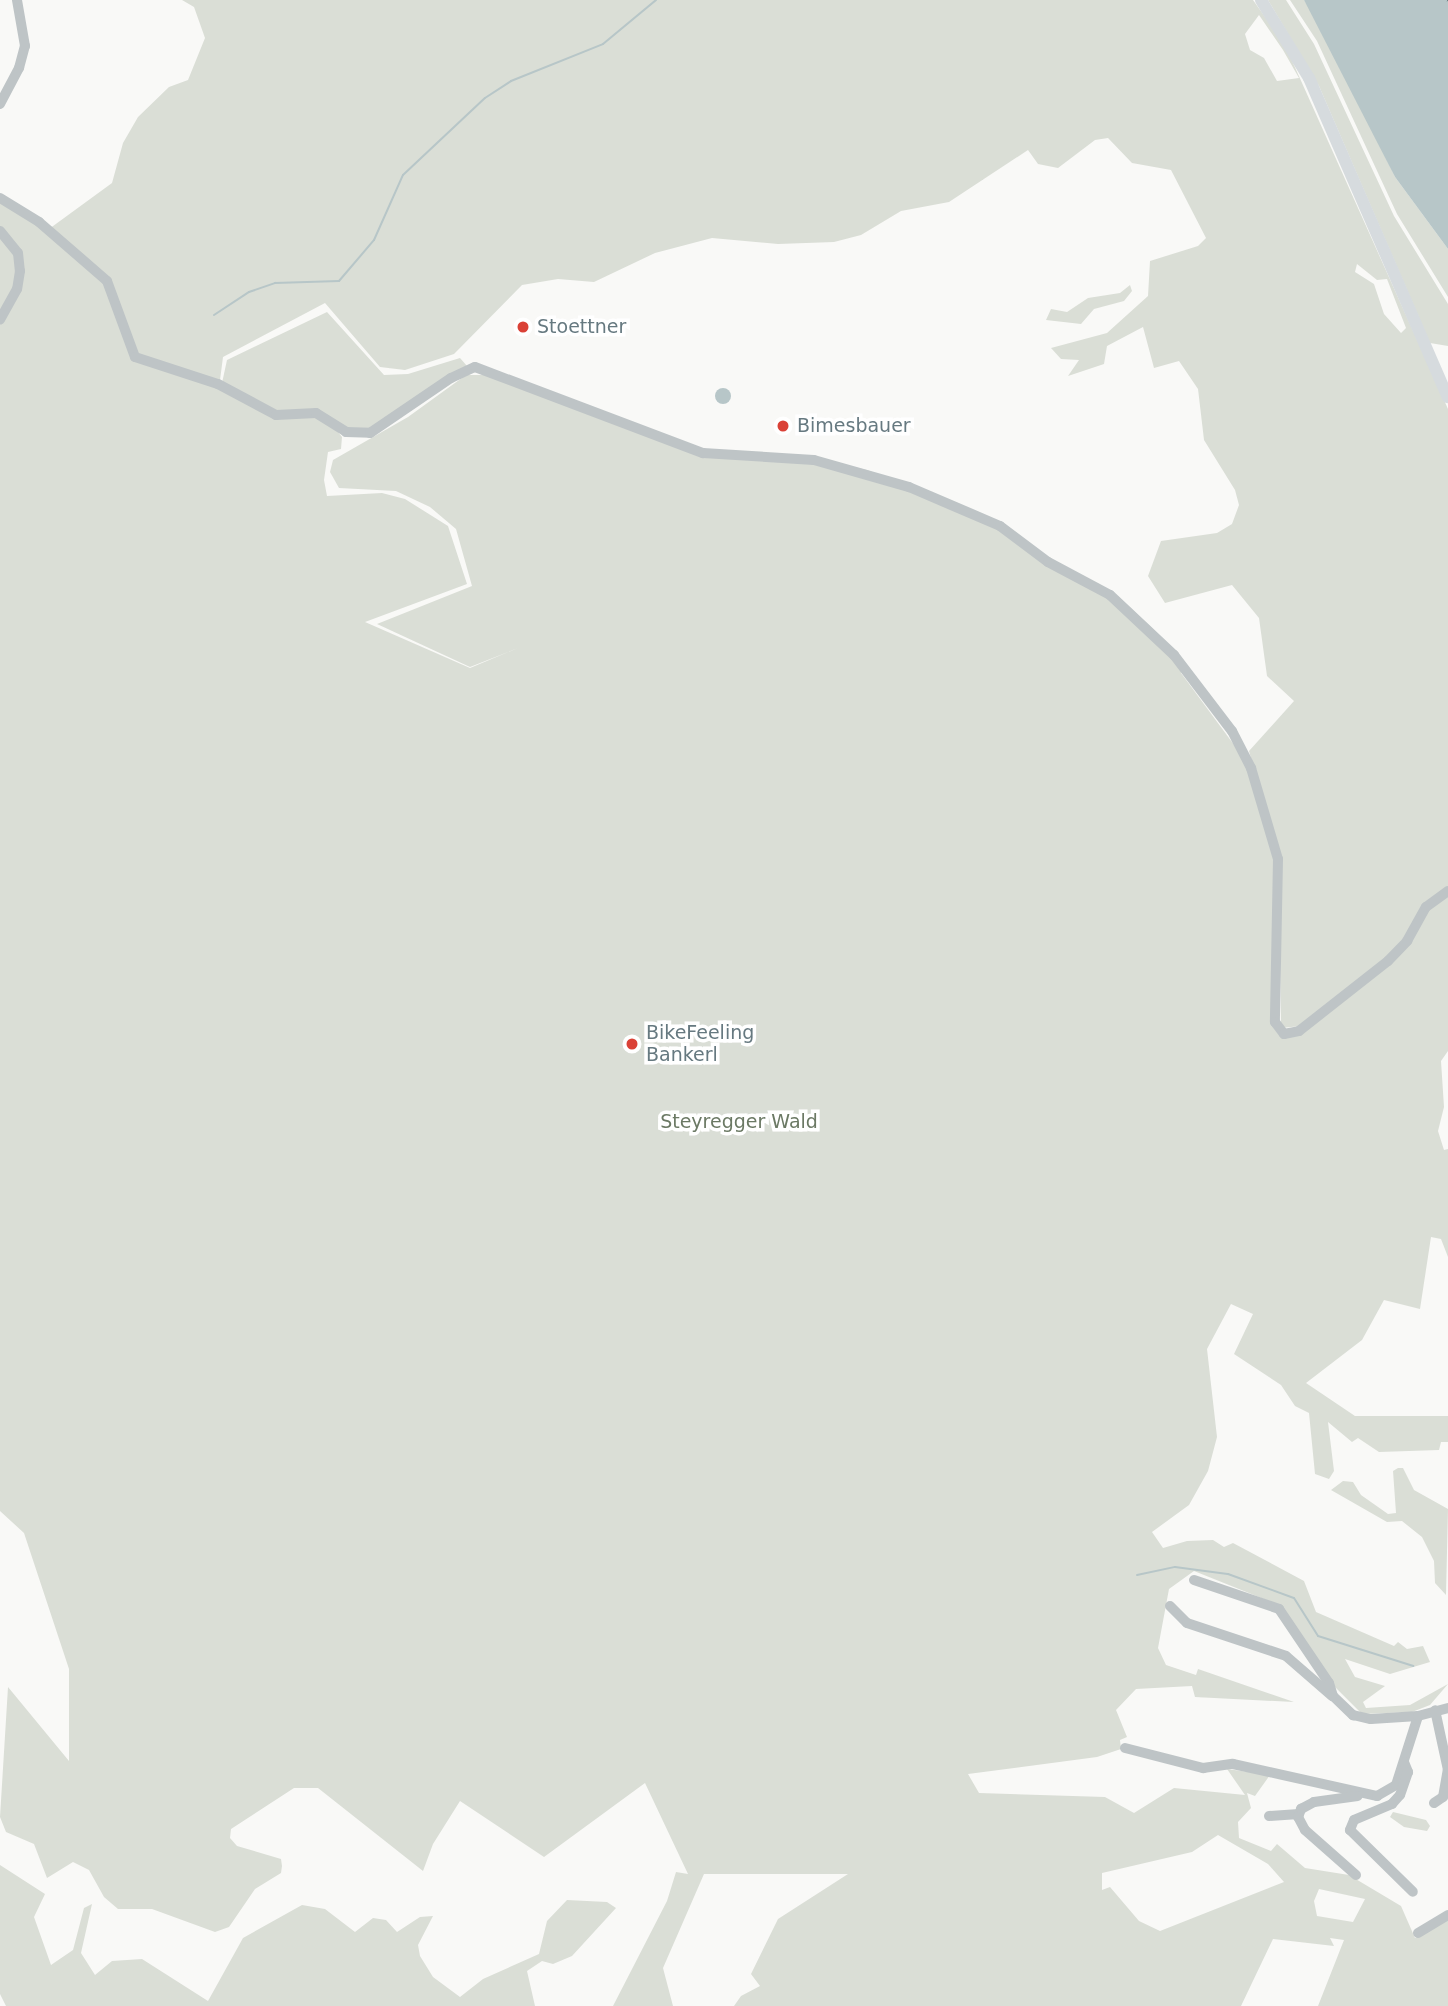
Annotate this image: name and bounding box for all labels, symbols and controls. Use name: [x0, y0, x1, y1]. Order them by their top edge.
place label: Stoettner: [537, 316, 626, 338]
marker: Stoettner: [515, 319, 531, 335]
place label: Bimesbauer: [797, 415, 911, 437]
marker: Bimesbauer: [775, 418, 791, 434]
place label: BikeFeeling Bankerl: [646, 1022, 754, 1066]
marker: BikeFeeling Bankerl: [624, 1036, 640, 1052]
park label: Steyregger Wald: [660, 1111, 818, 1133]

